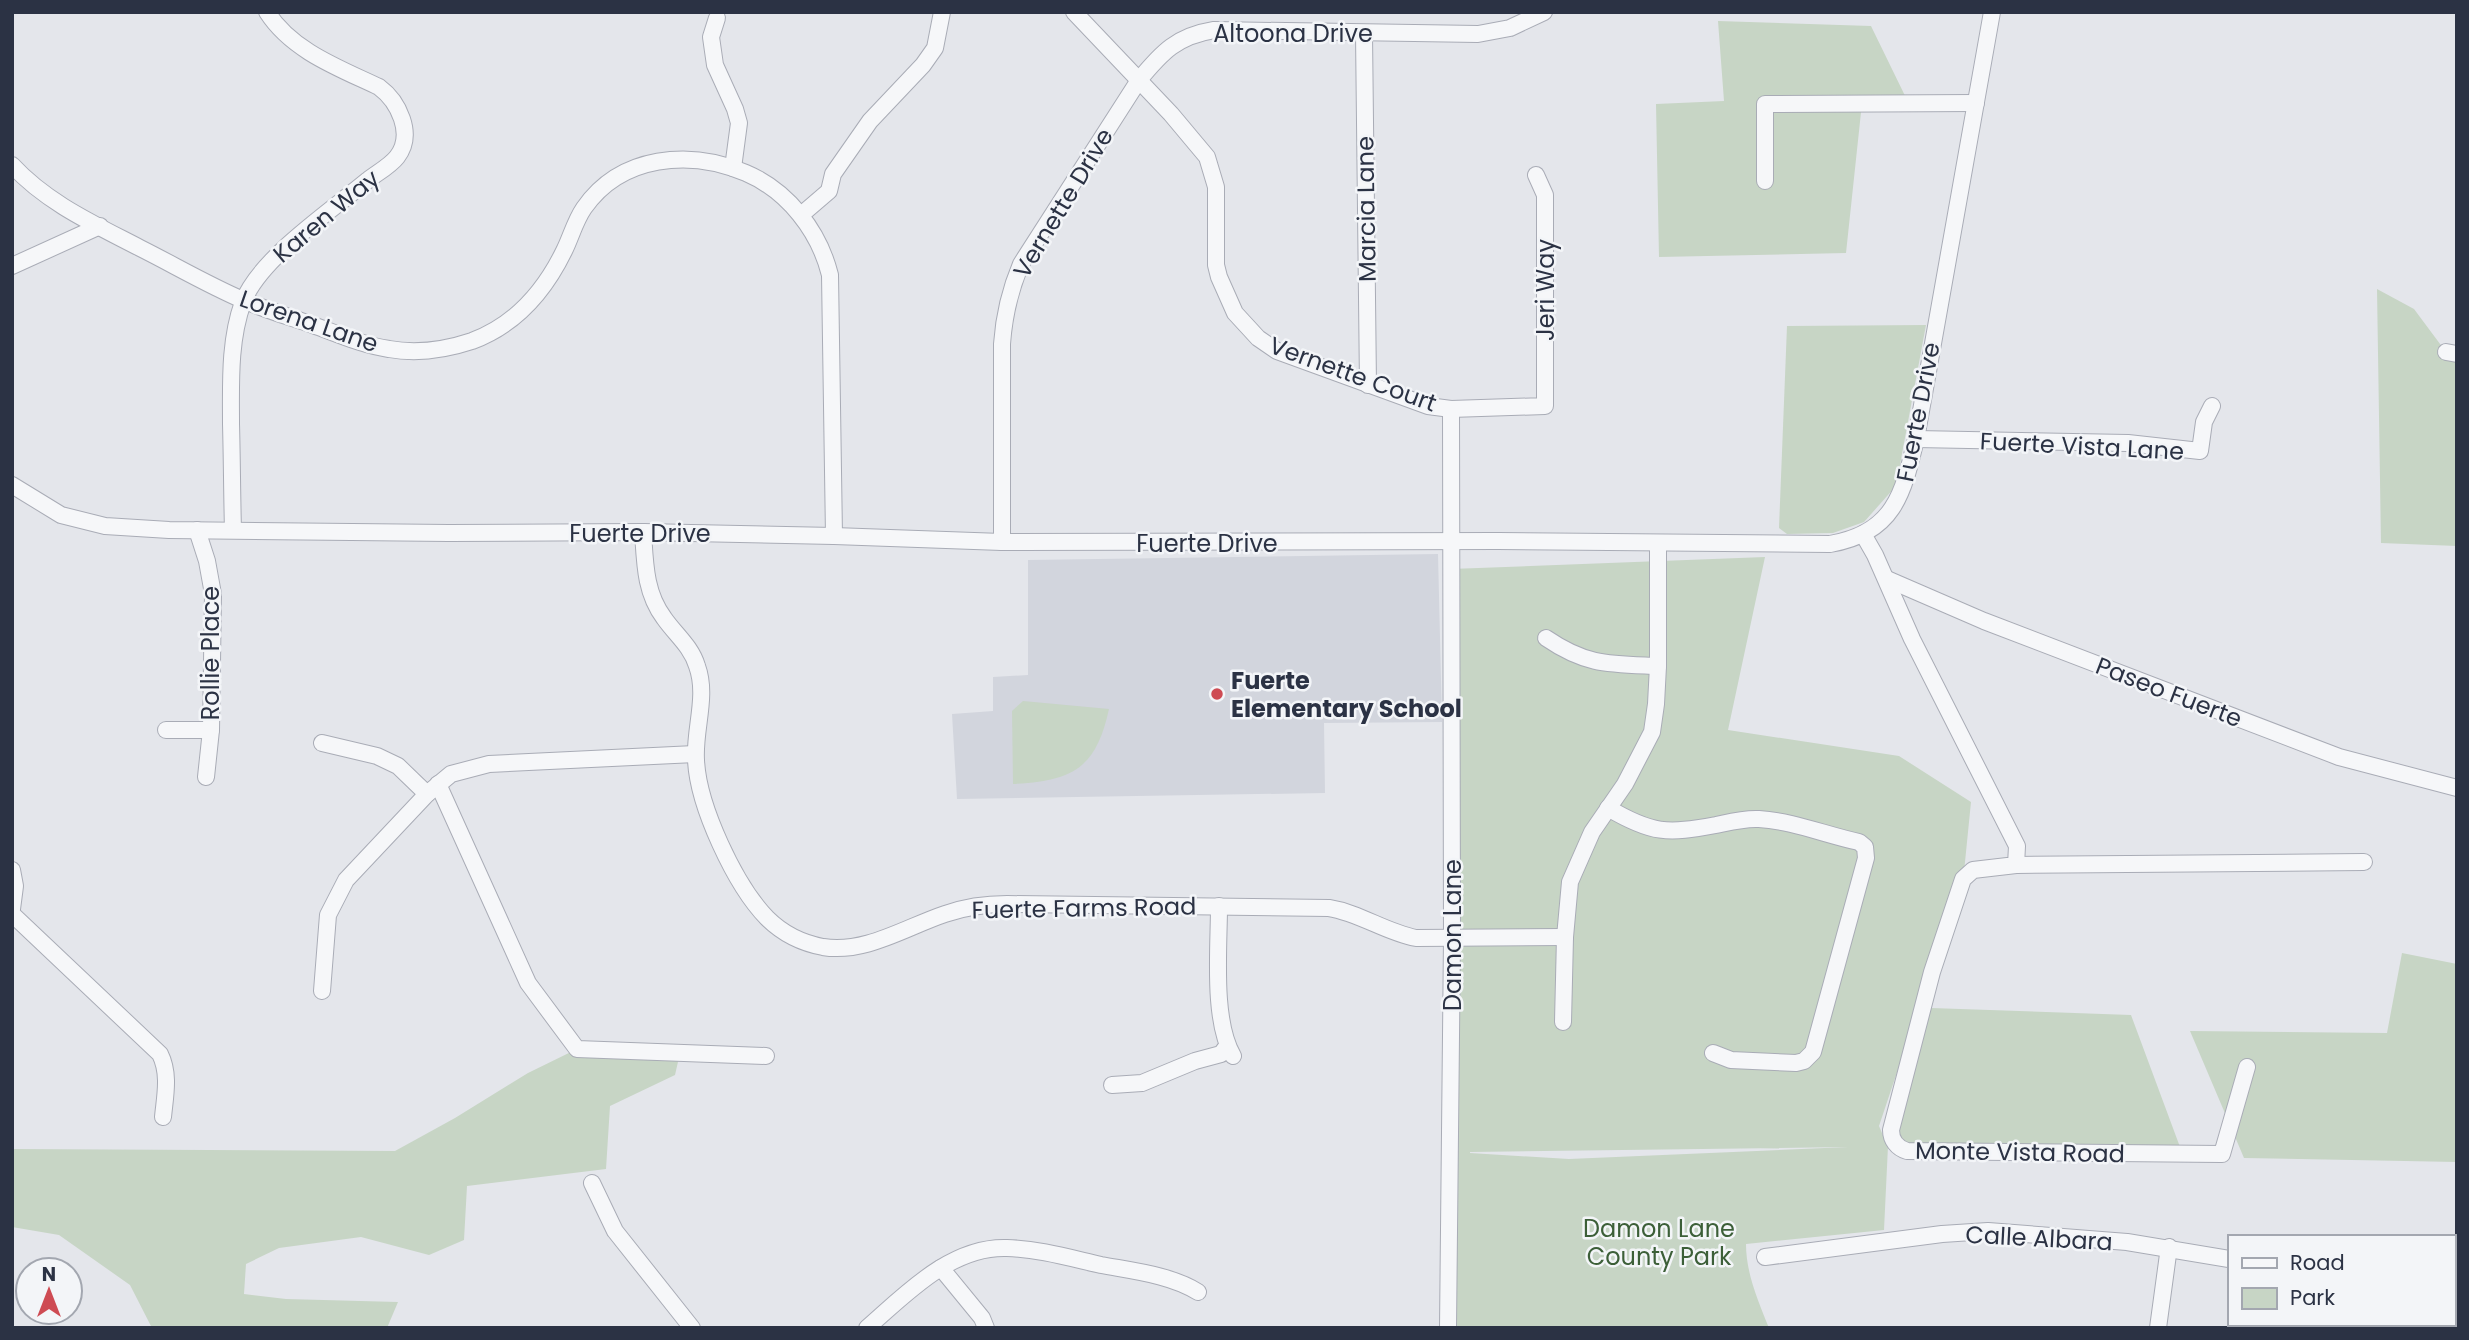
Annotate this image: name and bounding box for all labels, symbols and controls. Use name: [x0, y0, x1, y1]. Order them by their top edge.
street label: Altoona Drive: [1213, 17, 1373, 50]
street label: Vernette Drive: [1005, 122, 1121, 284]
street label: Marcia Lane: [1348, 136, 1384, 282]
street label: Karen Way: [266, 161, 387, 270]
street label: Jeri Way: [1529, 239, 1562, 341]
street label: Lorena Lane: [235, 282, 383, 360]
street label: Vernette Court: [1265, 328, 1441, 420]
street label: Fuerte Drive: [1888, 339, 1948, 485]
street label: Fuerte Vista Lane: [1979, 424, 2185, 468]
street label: Fuerte Drive: [569, 517, 711, 550]
street label: Fuerte Drive: [1136, 527, 1278, 560]
street label: Rollie Place: [194, 586, 227, 720]
street label: Paseo Fuerte: [2091, 649, 2247, 735]
place label: Fuerte Elementary School: [1231, 664, 1462, 725]
marker: Fuerte Elementary School: [1209, 686, 1225, 702]
street label: Damon Lane: [1436, 859, 1469, 1011]
street label: Fuerte Farms Road: [971, 890, 1197, 926]
street label: Monte Vista Road: [1915, 1134, 2125, 1170]
park label: Damon Lane County Park: [1583, 1212, 1735, 1273]
street label: Calle Albara: [1964, 1218, 2114, 1258]
legend: [2228, 1235, 2455, 1326]
text: Road: [2290, 1248, 2345, 1277]
north arrow: [14, 1256, 84, 1326]
text: N: [42, 1261, 56, 1288]
text: Park: [2290, 1283, 2335, 1312]

